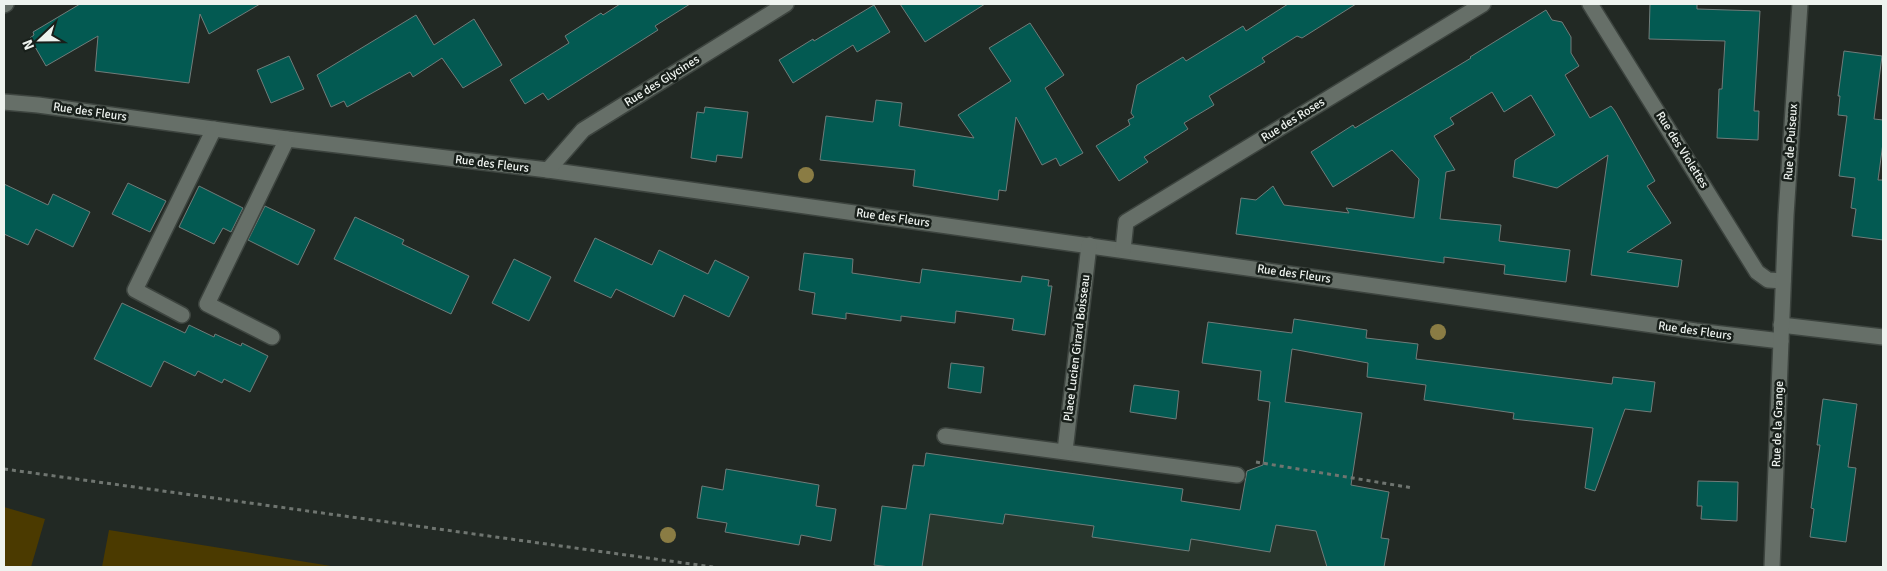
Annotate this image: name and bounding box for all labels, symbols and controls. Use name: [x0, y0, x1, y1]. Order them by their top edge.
north arrow: [15, 15, 65, 65]
text: N: [19, 37, 38, 52]
street label: Rue des Glycines: [622, 52, 702, 110]
street label: Rue des Roses: [1258, 95, 1328, 145]
street label: Rue des Fleurs: [52, 99, 128, 125]
street label: Rue de Puiseux: [1781, 103, 1801, 181]
street label: Rue des Violettes: [1652, 109, 1712, 191]
street label: Rue des Fleurs: [454, 152, 530, 176]
street label: Rue des Fleurs: [855, 205, 931, 231]
street label: Rue des Fleurs: [1256, 261, 1332, 287]
street label: Place Lucien Girard Boisseau: [1061, 274, 1093, 422]
street label: Rue des Fleurs: [1657, 318, 1733, 344]
street label: Rue de la Grange: [1769, 381, 1787, 467]

